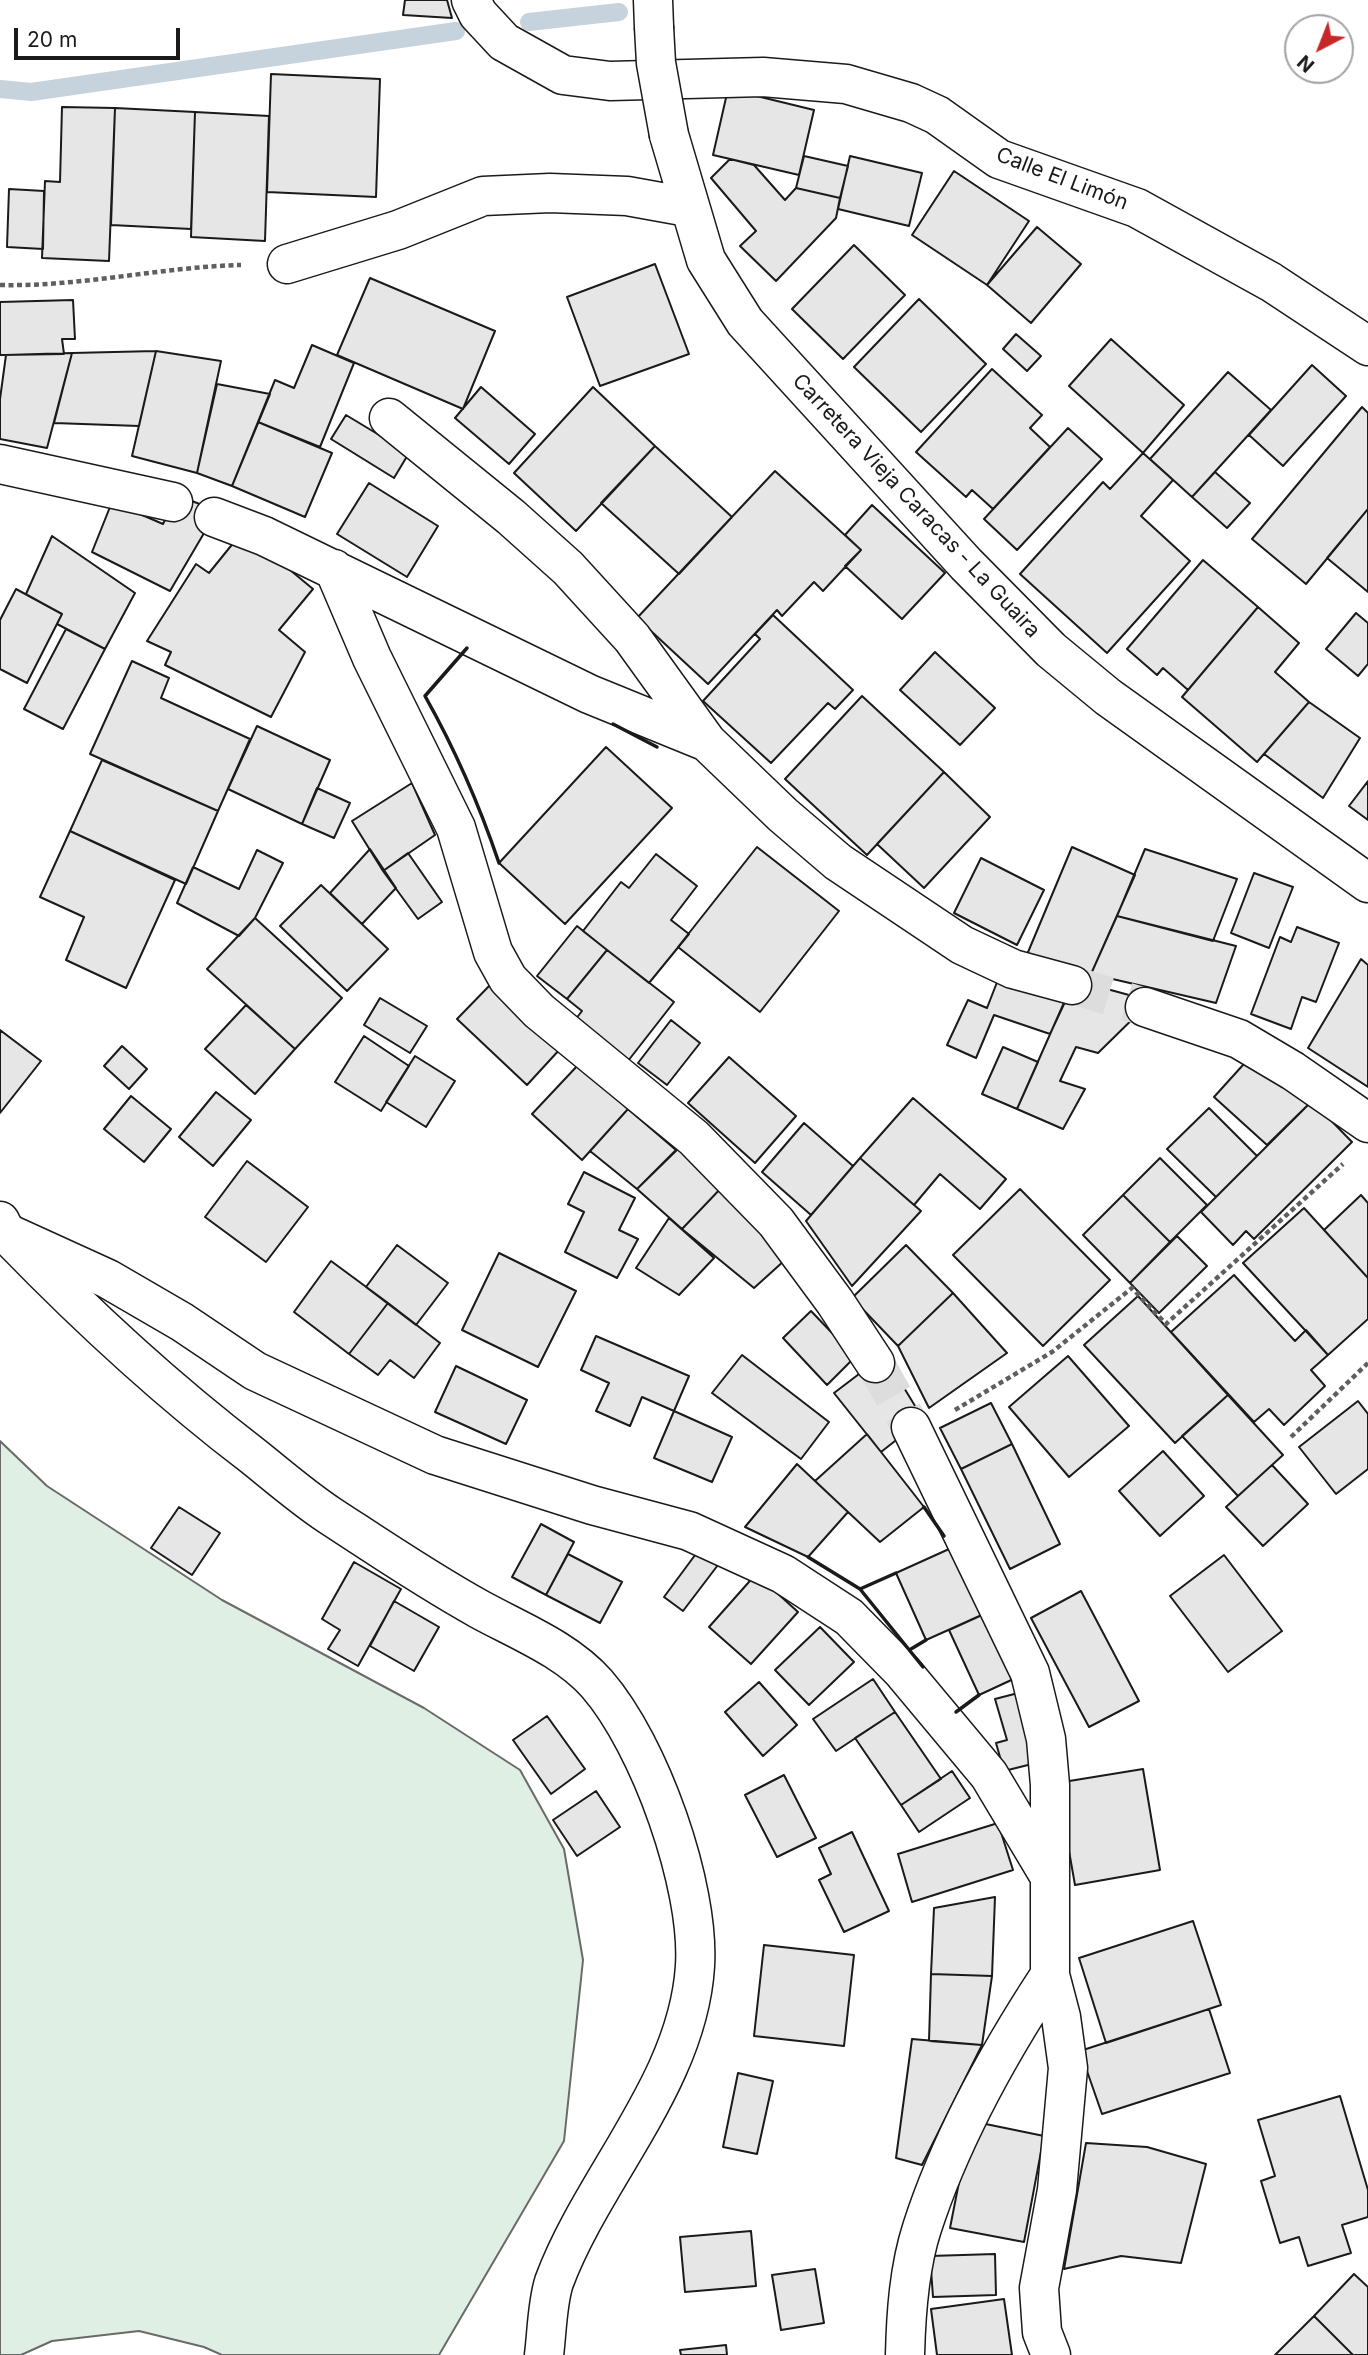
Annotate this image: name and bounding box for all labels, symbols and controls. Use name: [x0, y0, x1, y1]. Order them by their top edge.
scale bar: [18, 14, 184, 58]
north arrow: [1284, 14, 1354, 84]
text: 20 m: [27, 27, 77, 52]
text: N: [1293, 50, 1319, 77]
street label: Calle El Limón: [992, 142, 1132, 216]
street label: Carretera Vieja Caracas - La Guaira: [787, 369, 1045, 643]

